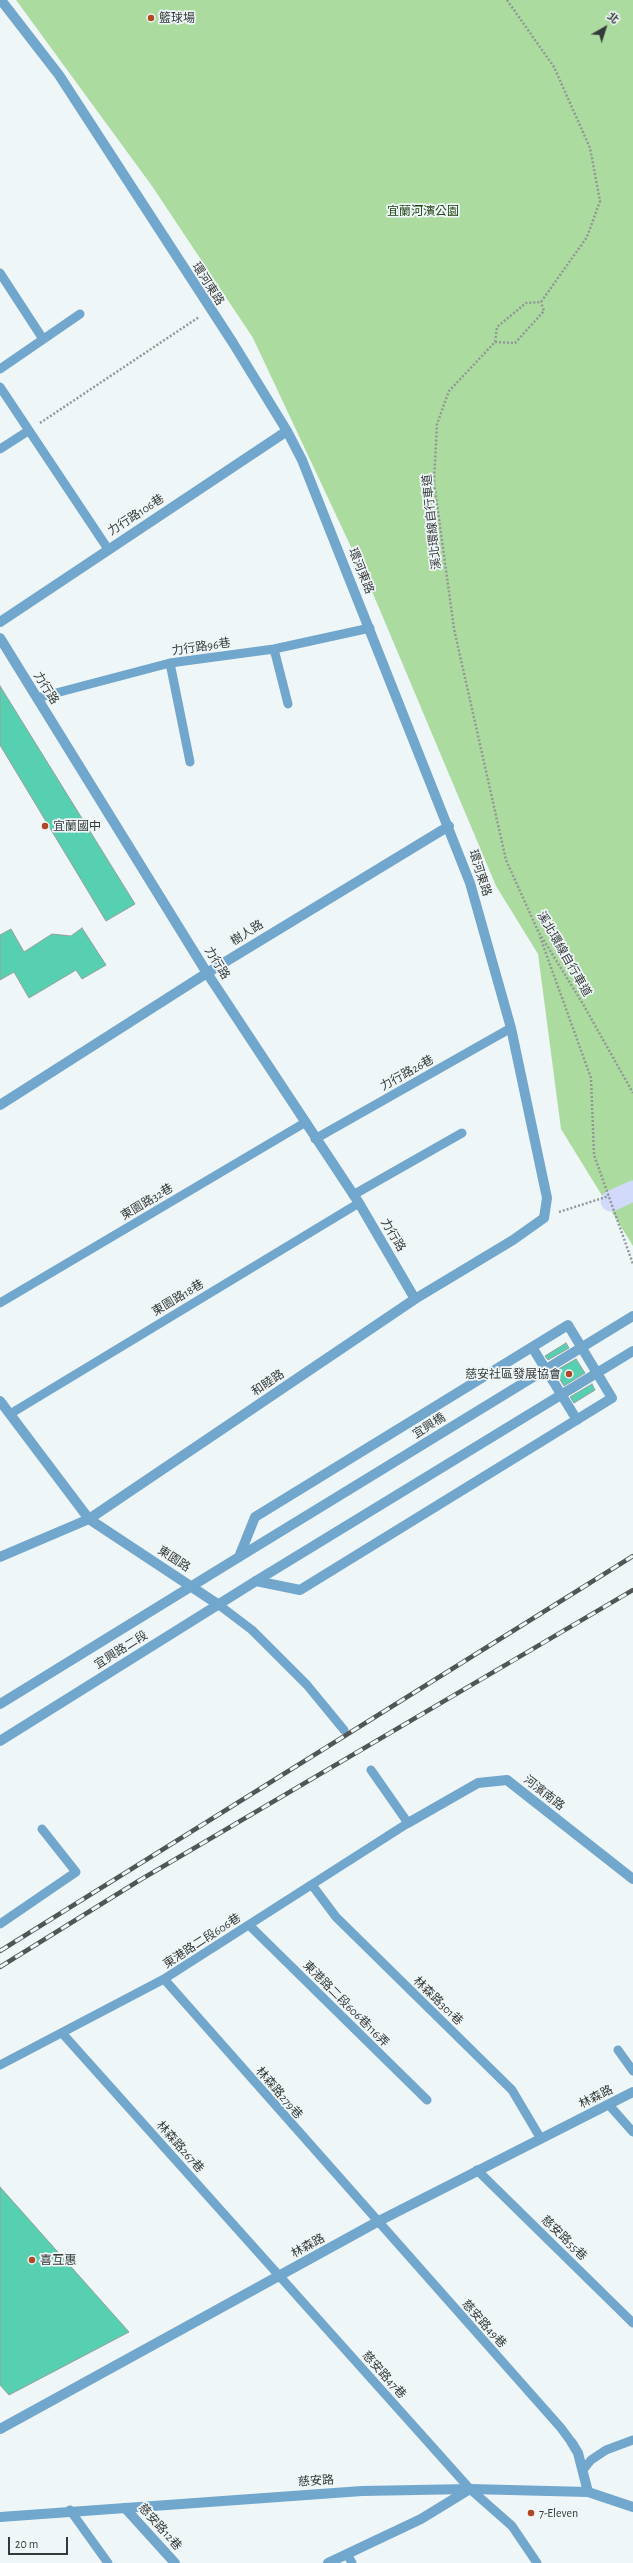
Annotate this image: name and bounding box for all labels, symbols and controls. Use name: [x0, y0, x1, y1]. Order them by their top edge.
north arrow: [585, 8, 625, 48]
place label: 籃球場: [159, 11, 195, 25]
text: 北: [605, 11, 621, 26]
marker: 籃球場: [146, 13, 156, 23]
park label: 宜蘭河濱公園: [387, 204, 459, 218]
street label: 環河東路: [189, 260, 227, 308]
street label: 溪北環線自行車道: [420, 474, 444, 570]
street label: 力行路106巷: [105, 492, 167, 538]
street label: 環河東路: [345, 546, 377, 596]
street label: 力行路96巷: [171, 636, 231, 658]
street label: 力行路: [30, 669, 62, 707]
place label: 宜蘭國中: [53, 819, 101, 833]
marker: 宜蘭國中: [40, 821, 50, 831]
street label: 環河東路: [466, 848, 494, 898]
street label: 溪北環線自行車道: [534, 909, 594, 999]
street label: 樹人路: [228, 917, 266, 949]
street label: 力行路: [201, 944, 233, 982]
street label: 力行路26巷: [378, 1052, 436, 1094]
street label: 東園路32巷: [118, 1181, 176, 1223]
street label: 力行路: [378, 1216, 408, 1254]
street label: 東園路18巷: [150, 1277, 206, 1319]
street label: 和睦路: [249, 1367, 287, 1399]
place label: 慈安社區發展協會: [465, 1367, 561, 1381]
marker: 慈安社區發展協會: [564, 1369, 574, 1379]
street label: 宜興橋: [410, 1410, 448, 1442]
street label: 東園路: [155, 1543, 193, 1575]
street label: 宜興路二段: [92, 1628, 150, 1672]
street label: 河濱南路: [521, 1773, 567, 1813]
street label: 東港路二段606巷: [160, 1911, 244, 1971]
street label: 東港路二段606巷116弄: [300, 1958, 392, 2050]
street label: 林森路301巷: [410, 1974, 466, 2028]
street label: 林森路279巷: [253, 2064, 305, 2122]
street label: 林森路: [577, 2082, 615, 2112]
street label: 林森路267巷: [153, 2118, 207, 2176]
street label: 慈安路55巷: [538, 2213, 590, 2263]
street label: 林森路: [289, 2231, 327, 2261]
place label: 喜互惠: [40, 2253, 76, 2267]
marker: 喜互惠: [27, 2255, 37, 2265]
street label: 慈安路49巷: [459, 2297, 509, 2351]
street label: 慈安路47巷: [359, 2348, 409, 2402]
street label: 慈安路: [298, 2473, 334, 2489]
street label: 慈安路12巷: [135, 2501, 185, 2553]
place label: 7-Eleven: [539, 2506, 578, 2520]
marker: 7-Eleven: [526, 2508, 536, 2518]
scale bar: [10, 2529, 70, 2555]
text: 20 m: [15, 2538, 38, 2550]

